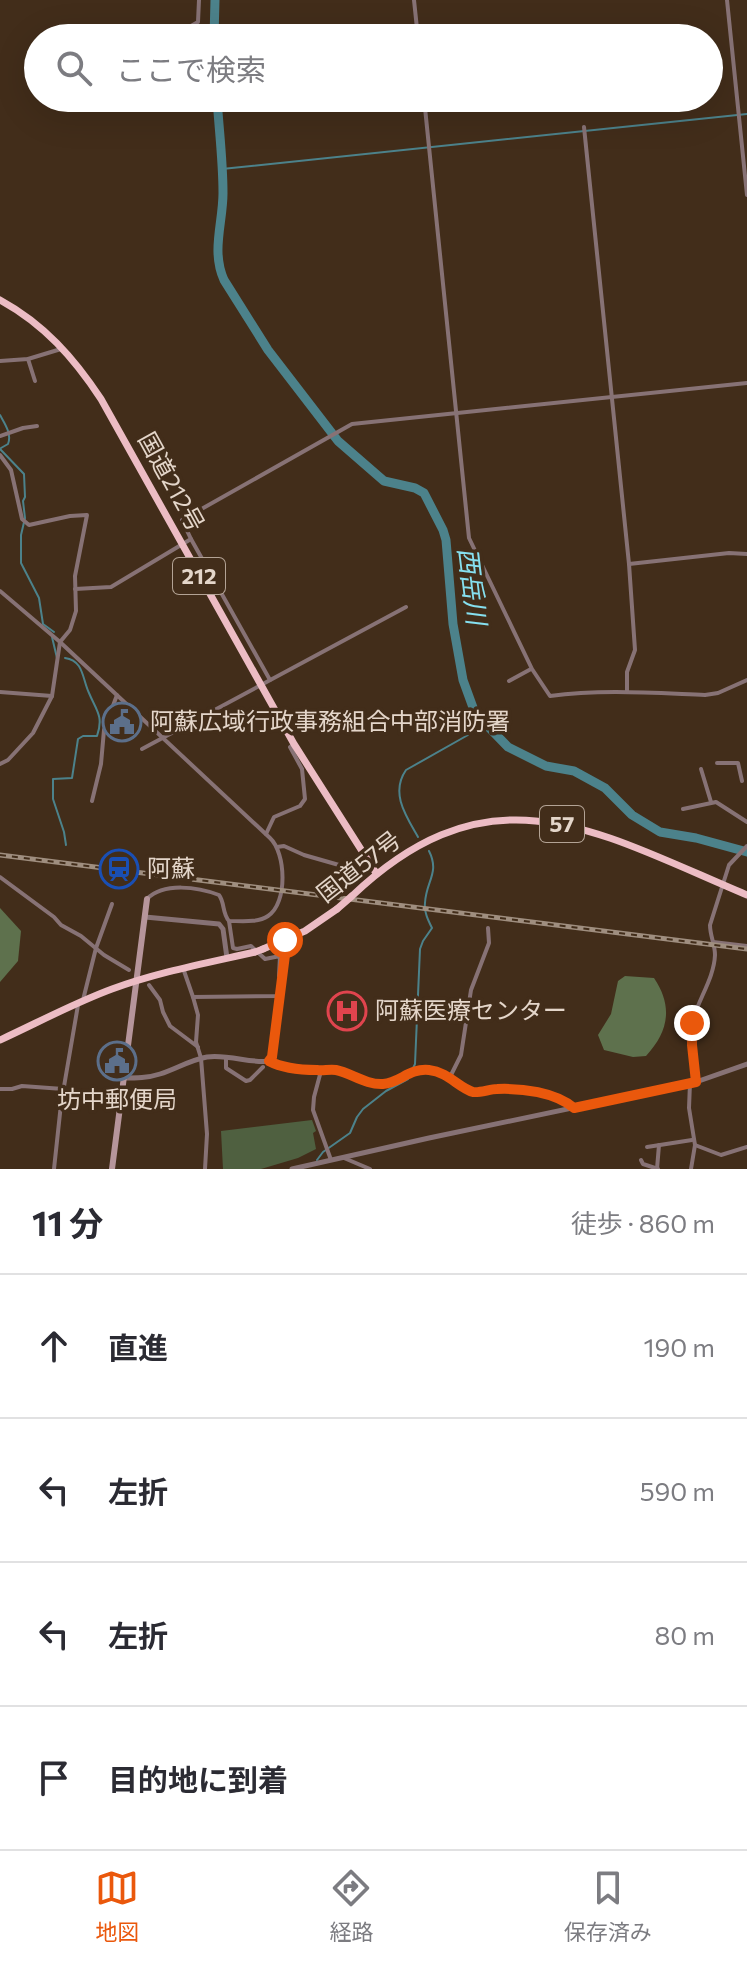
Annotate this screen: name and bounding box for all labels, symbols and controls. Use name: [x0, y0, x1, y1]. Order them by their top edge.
search box: [24, 24, 723, 112]
icon: search: [52, 46, 96, 90]
text: ここで検索: [116, 50, 266, 87]
street label: 国道212号: [133, 427, 211, 536]
water label: 西岳川: [453, 545, 494, 629]
road number: 212: [173, 558, 225, 594]
public building icon: 阿蘇広域行政事務組合中部消防署: [101, 701, 143, 743]
place label: 阿蘇広域行政事務組合中部消防署: [150, 706, 510, 735]
road number: 57: [540, 806, 584, 842]
street label: 国道57号: [310, 824, 406, 908]
station icon: 阿蘇: [98, 848, 140, 890]
place label: 阿蘇: [147, 853, 195, 882]
route start: [267, 922, 303, 958]
hospital icon: 阿蘇医療センター: [326, 990, 368, 1032]
place label: 阿蘇医療センター: [375, 995, 567, 1024]
route end: [674, 1005, 710, 1041]
public building icon: 坊中郵便局: [96, 1040, 138, 1082]
place label: 坊中郵便局: [57, 1084, 177, 1113]
text: 11 分: [32, 1201, 103, 1243]
text: 徒歩 · 860 m: [571, 1207, 715, 1238]
icon: ahead: [32, 1324, 76, 1368]
text: 直進: [108, 1328, 168, 1365]
text: 190 m: [643, 1331, 715, 1362]
icon: left: [32, 1468, 76, 1512]
text: 左折: [108, 1472, 168, 1509]
text: 590 m: [640, 1475, 715, 1506]
icon: left: [32, 1612, 76, 1656]
text: 左折: [108, 1616, 168, 1653]
text: 80 m: [655, 1619, 715, 1650]
icon: arrive: [32, 1756, 76, 1800]
text: 目的地に到着: [108, 1760, 288, 1797]
tab: 地図: [95, 1866, 139, 1946]
tab: 経路: [329, 1866, 374, 1946]
tab: 保存済み: [564, 1866, 652, 1946]

